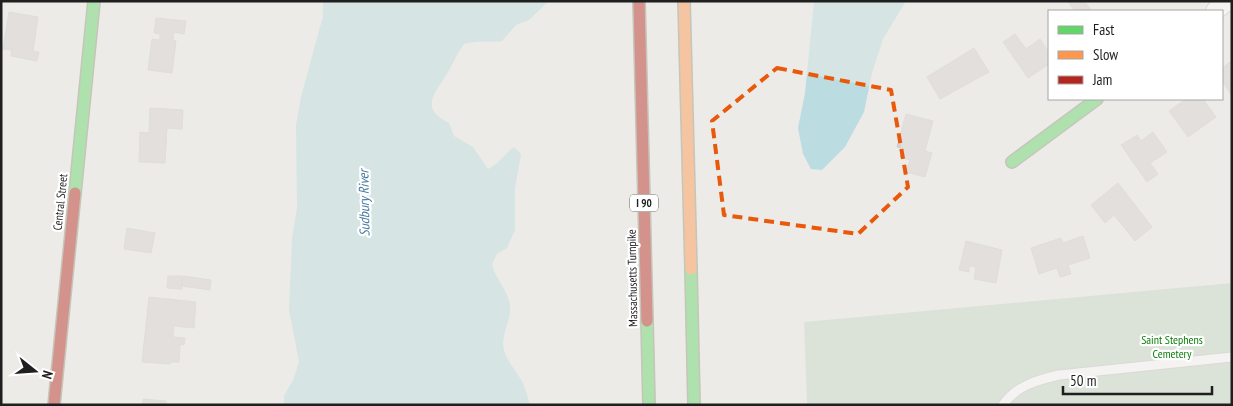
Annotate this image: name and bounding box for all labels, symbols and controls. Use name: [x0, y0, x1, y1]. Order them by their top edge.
legend: [1048, 10, 1223, 100]
text: Fast: [1093, 20, 1114, 39]
text: Slow: [1093, 45, 1118, 64]
text: Jam: [1092, 70, 1112, 89]
water label: Sudbury River: [354, 167, 374, 237]
street label: Central Street: [50, 172, 71, 231]
road number: I 90: [630, 194, 658, 212]
street label: Massachusetts Turnpike: [624, 229, 640, 327]
park label: Saint Stephens Cemetery: [1141, 332, 1203, 361]
north arrow: [10, 346, 60, 396]
scale bar: [1063, 364, 1212, 396]
text: N: [38, 369, 57, 381]
text: 50 m: [1070, 371, 1096, 390]

